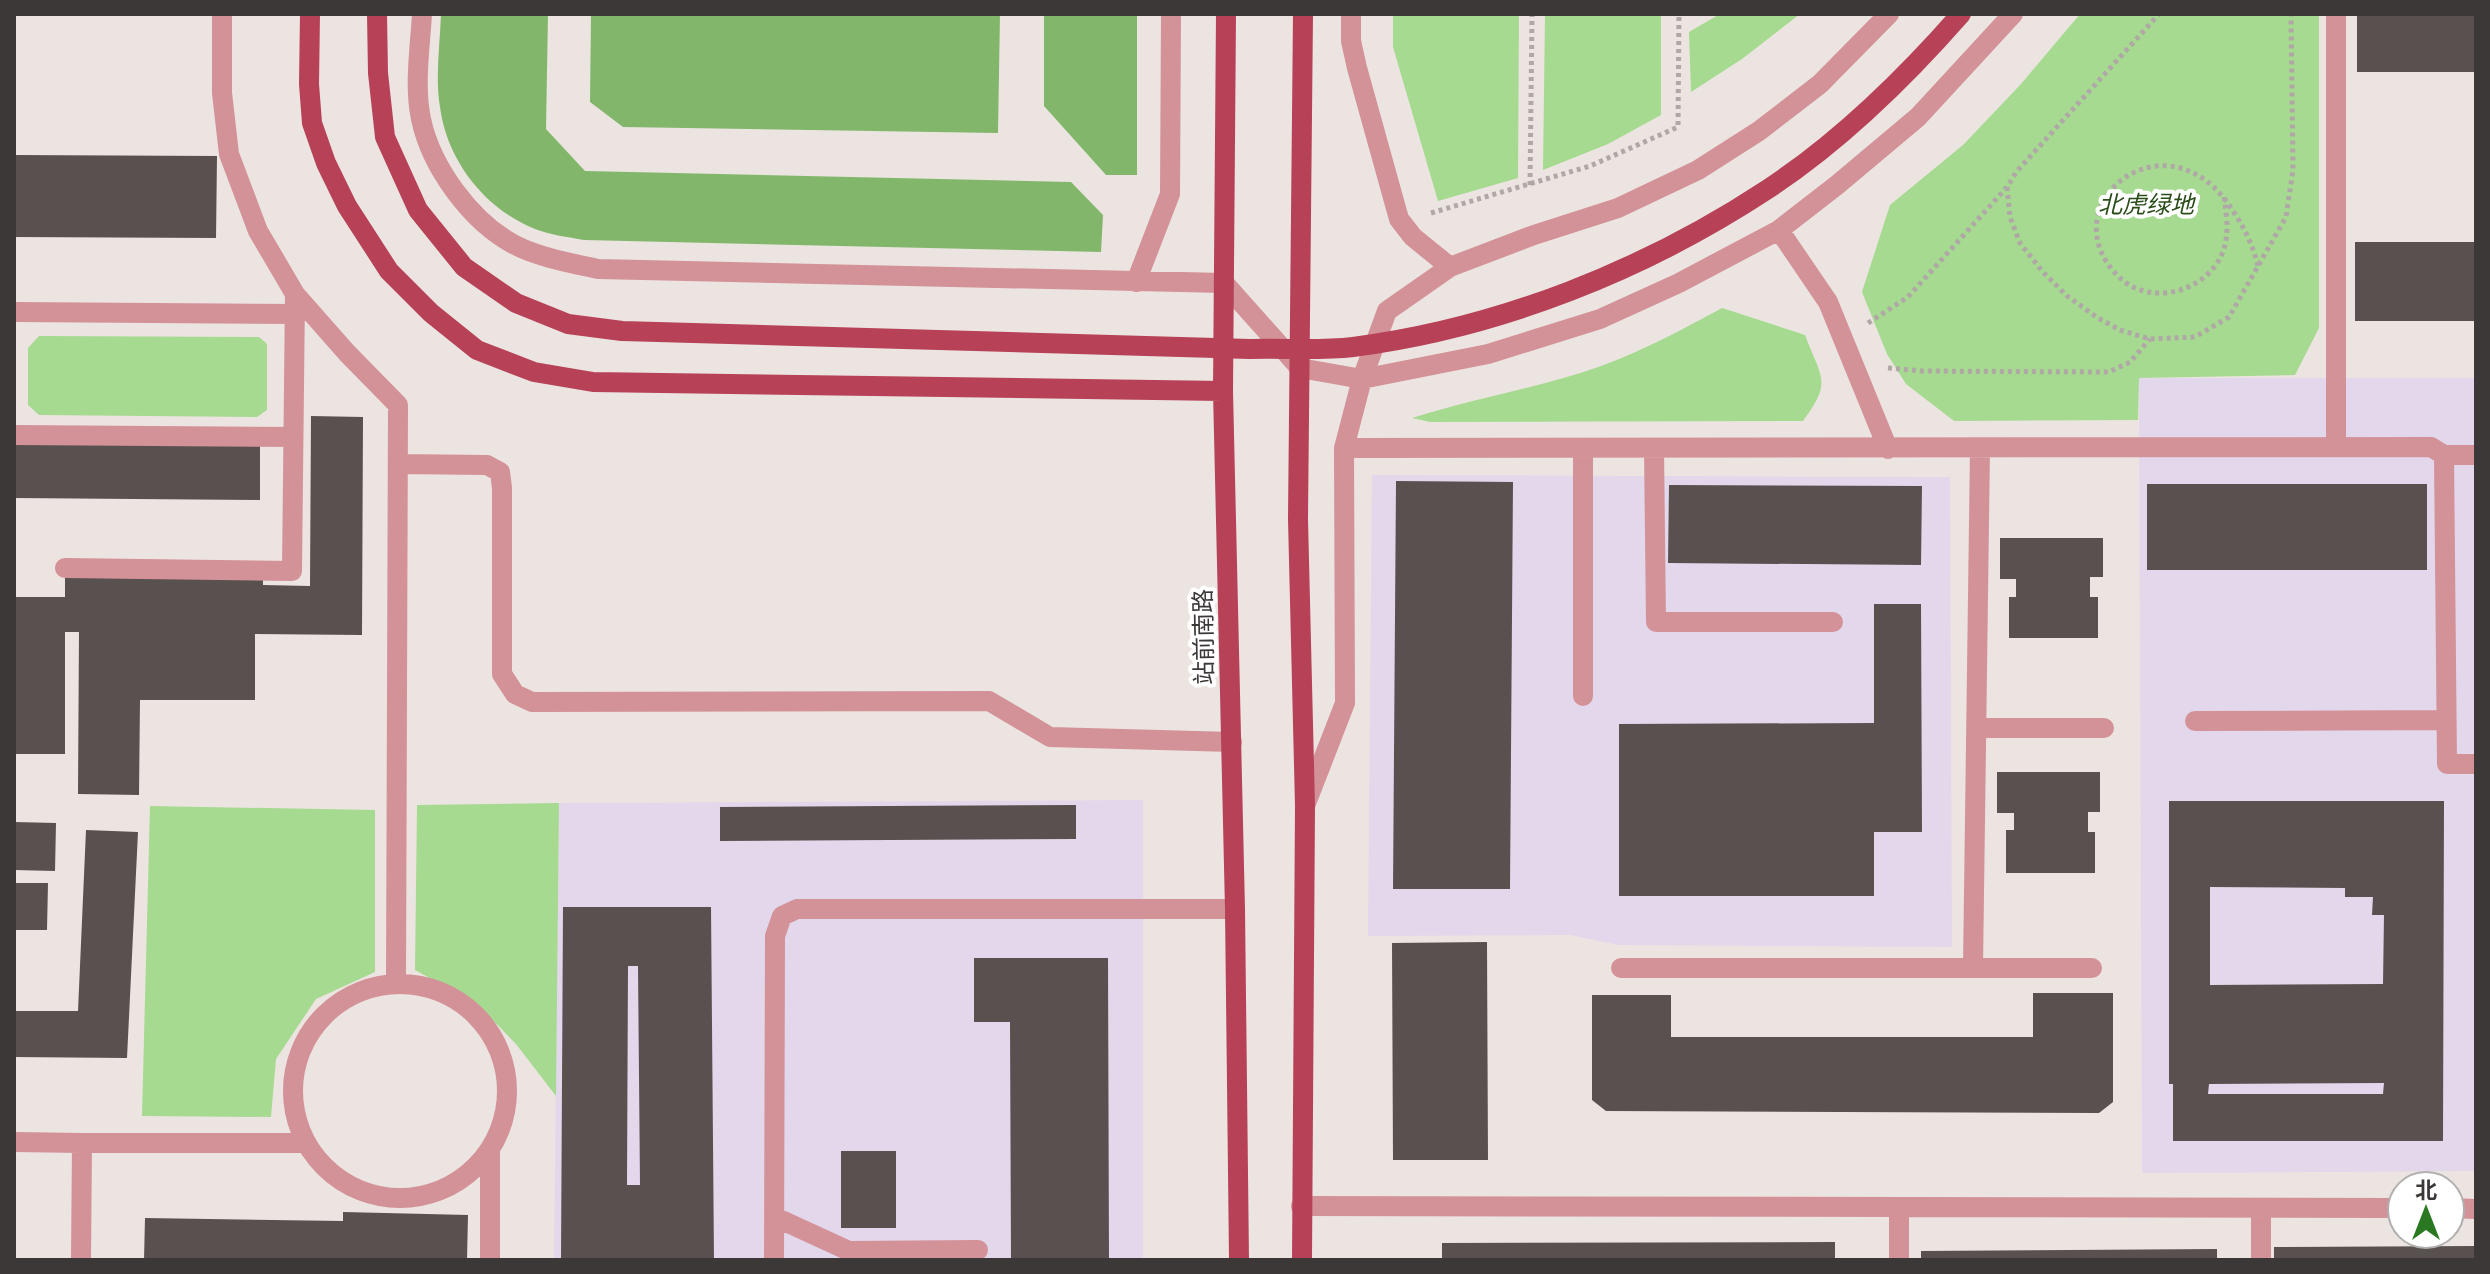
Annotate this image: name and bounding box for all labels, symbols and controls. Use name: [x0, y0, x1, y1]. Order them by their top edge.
park label: 北虎绿地: [2098, 189, 2197, 220]
street label: 站前南路: [1187, 589, 1220, 685]
north arrow: [2386, 1170, 2466, 1250]
text: 北: [2415, 1176, 2437, 1204]

